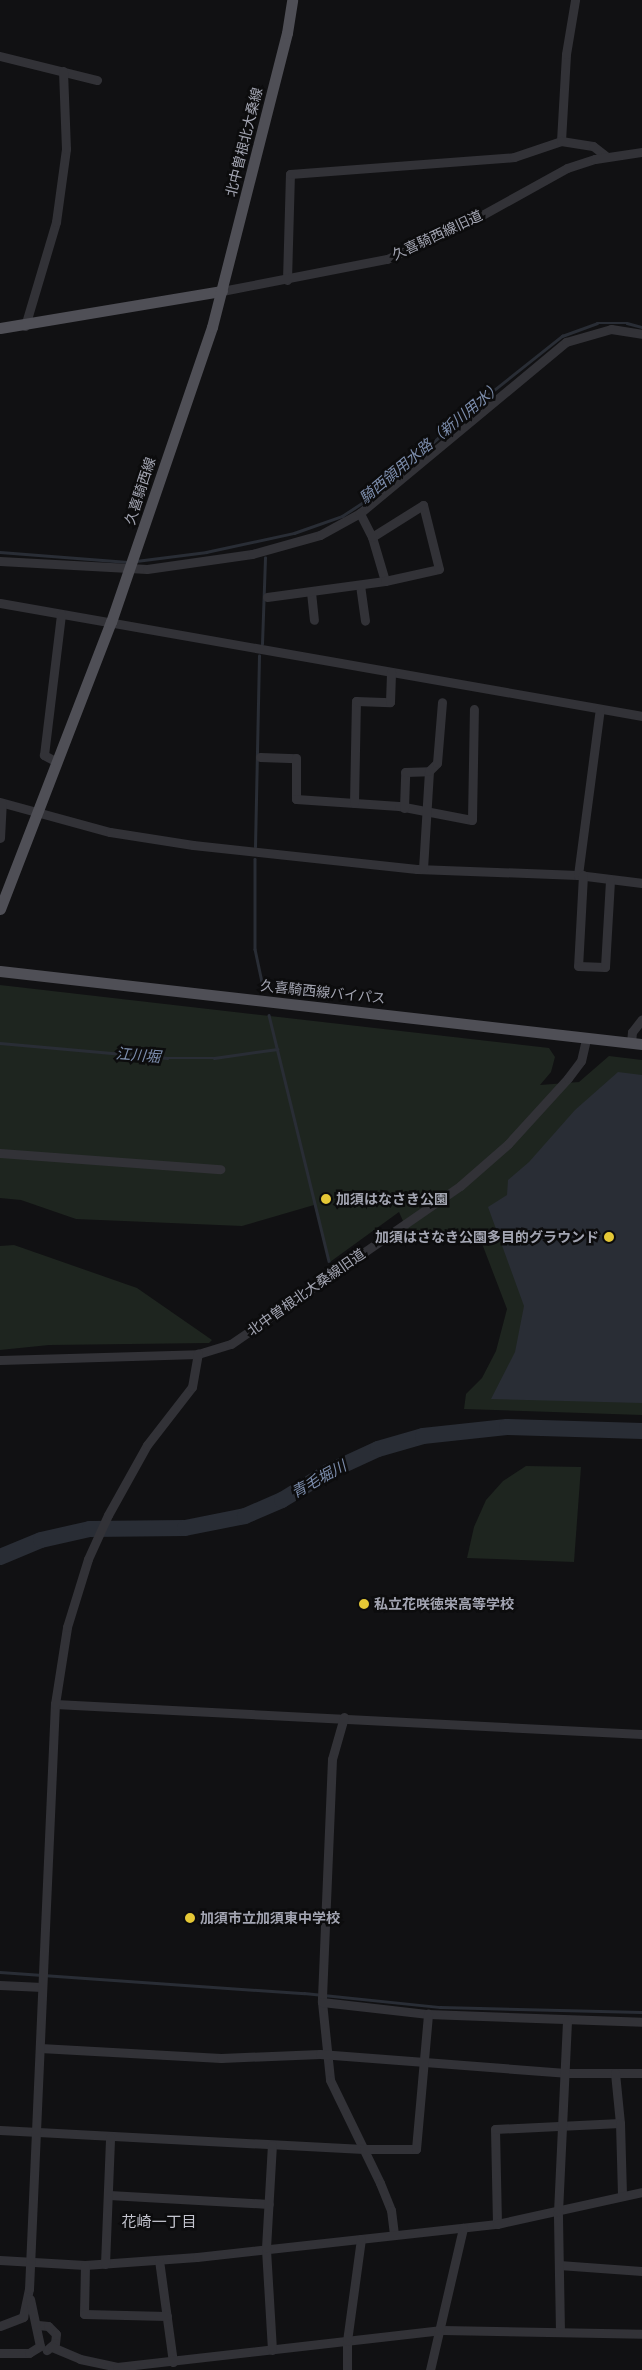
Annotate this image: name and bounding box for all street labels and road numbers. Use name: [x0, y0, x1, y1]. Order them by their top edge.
street label: 北中曽根北大桑線: [222, 86, 266, 198]
street label: 久喜騎西線旧道: [389, 207, 485, 263]
street label: 久喜騎西線: [121, 455, 159, 527]
street label: 久喜騎西線バイパス: [259, 977, 387, 1007]
street label: 北中曽根北大桑線旧道: [244, 1245, 368, 1339]

